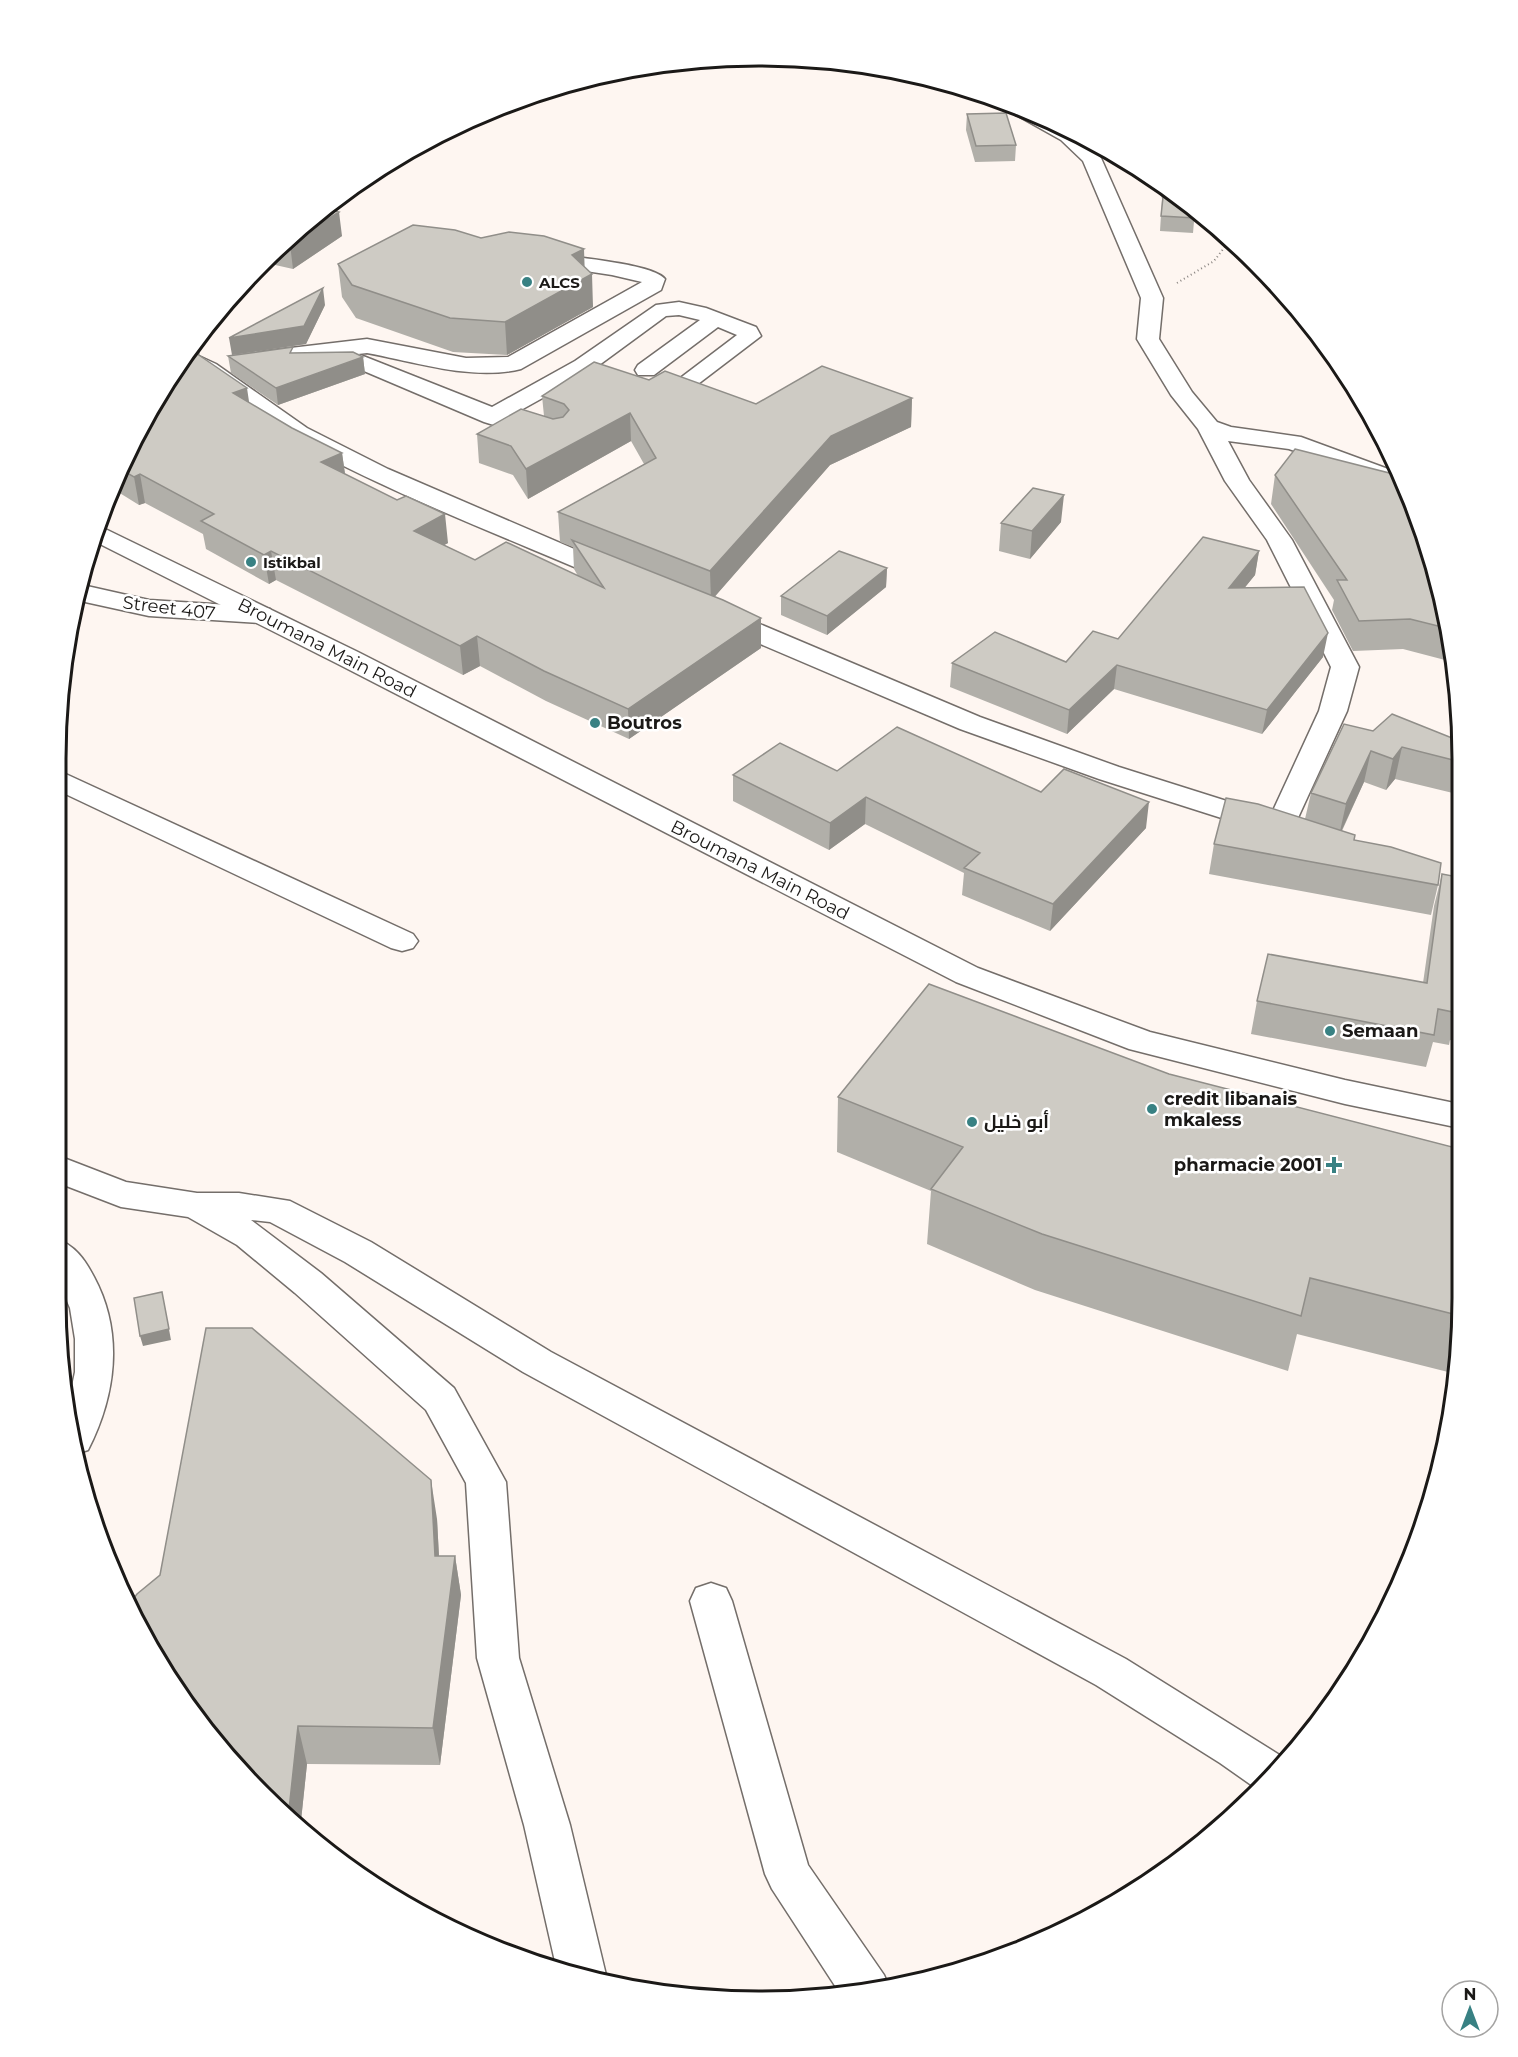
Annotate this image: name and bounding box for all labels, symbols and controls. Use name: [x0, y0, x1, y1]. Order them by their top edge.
place label: ALCS: [538, 273, 580, 292]
marker: ALCS: [520, 275, 534, 289]
place label: Istikbal: [263, 553, 321, 572]
marker: Istikbal: [244, 555, 258, 569]
street label: Street 407: [121, 591, 217, 625]
street label: Broumana Main Road: [234, 593, 420, 703]
place label: Boutros: [607, 712, 682, 734]
marker: Boutros: [588, 716, 602, 730]
street label: Broumana Main Road: [667, 815, 853, 925]
place label: Semaan: [1342, 1020, 1418, 1042]
marker: Semaan: [1323, 1024, 1337, 1038]
place label: credit libanais mkaless: [1164, 1088, 1298, 1131]
marker: credit libanais mkaless: [1145, 1102, 1159, 1116]
place label: أبو خليل: [984, 1109, 1049, 1133]
marker: أبو خليل: [965, 1115, 979, 1129]
place label: pharmacie 2001: [1174, 1154, 1322, 1176]
marker: pharmacie 2001: [1327, 1158, 1341, 1172]
north arrow: [1440, 1979, 1500, 2039]
text: N: [1464, 1985, 1476, 2004]

